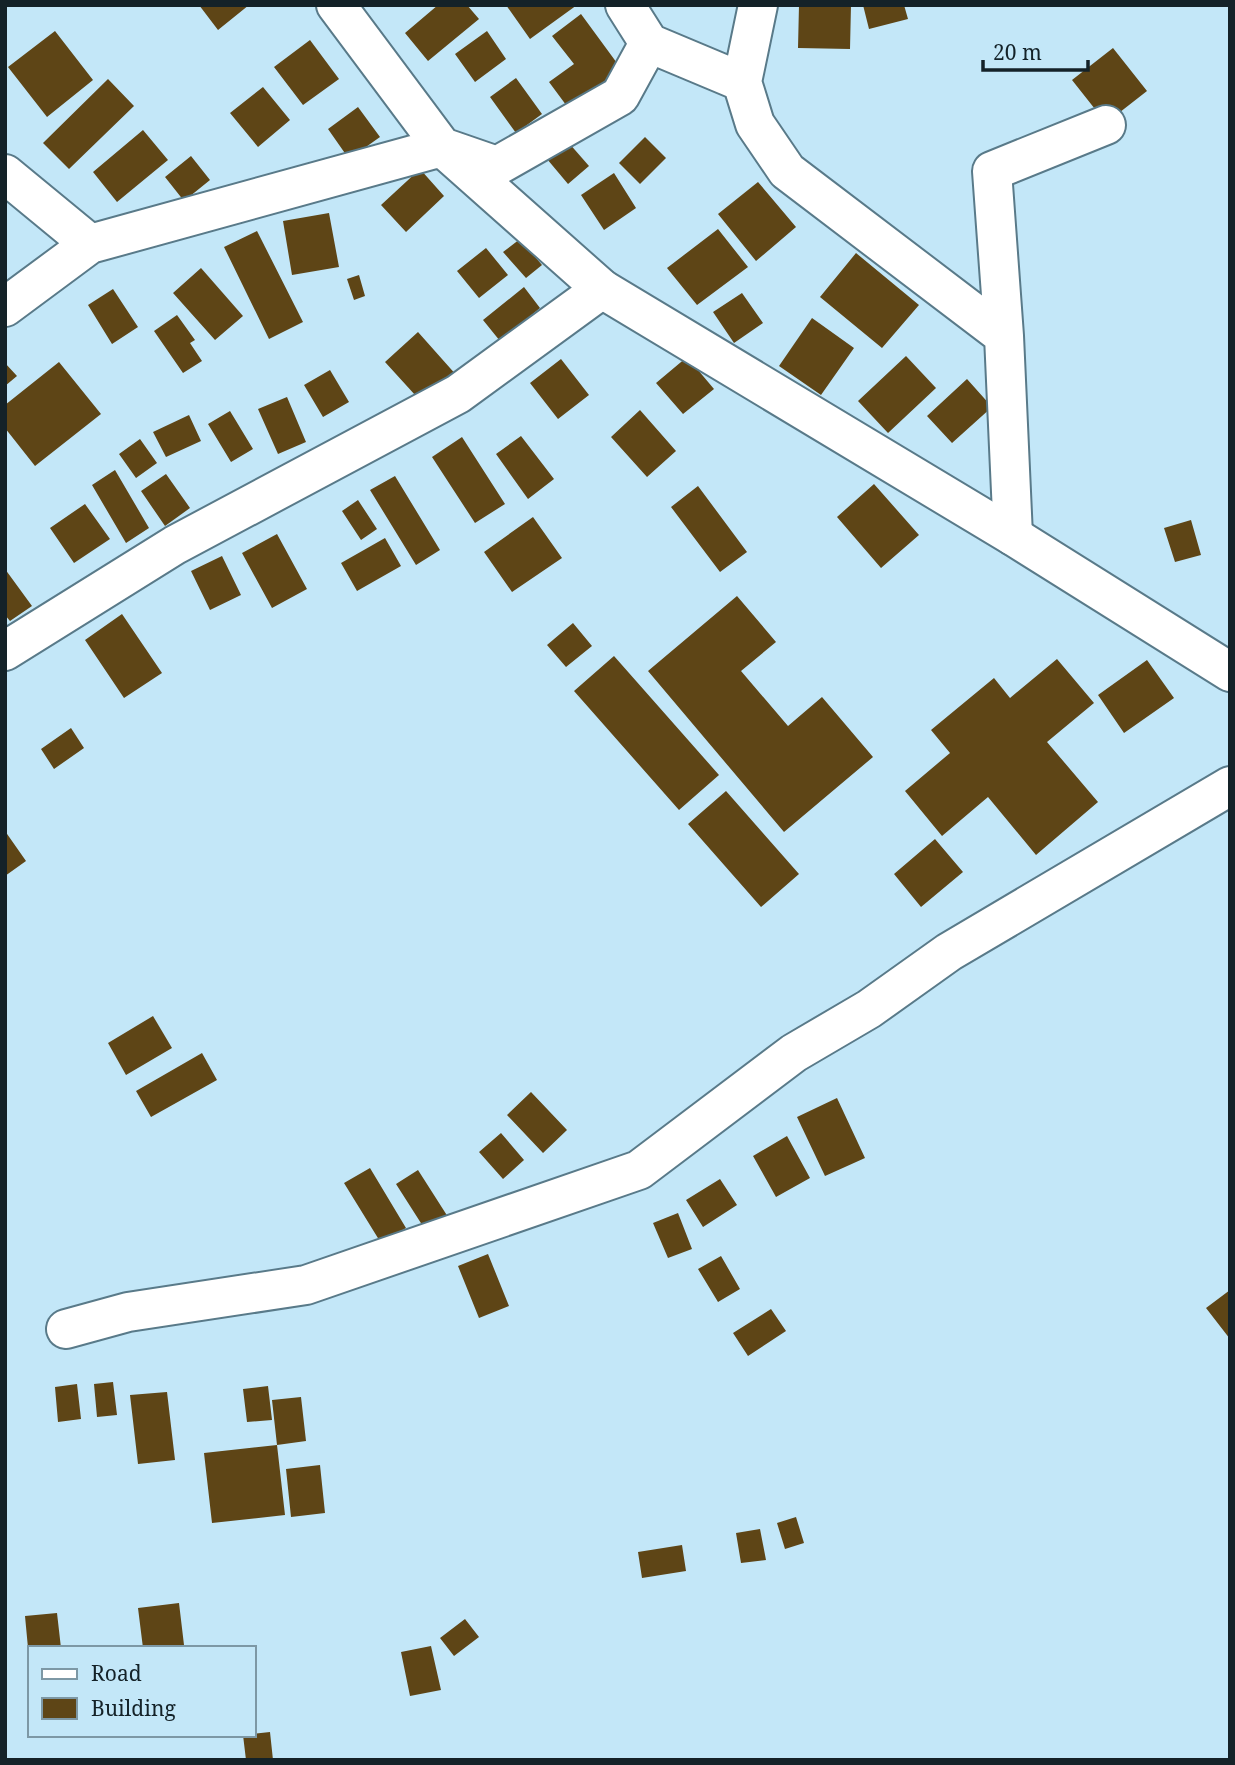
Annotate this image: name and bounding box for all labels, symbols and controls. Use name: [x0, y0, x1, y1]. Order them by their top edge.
scale bar: [983, 28, 1088, 72]
text: 20 m: [993, 38, 1042, 66]
legend: [28, 1646, 256, 1737]
text: Road: [91, 1659, 142, 1687]
text: Building: [91, 1694, 176, 1722]

